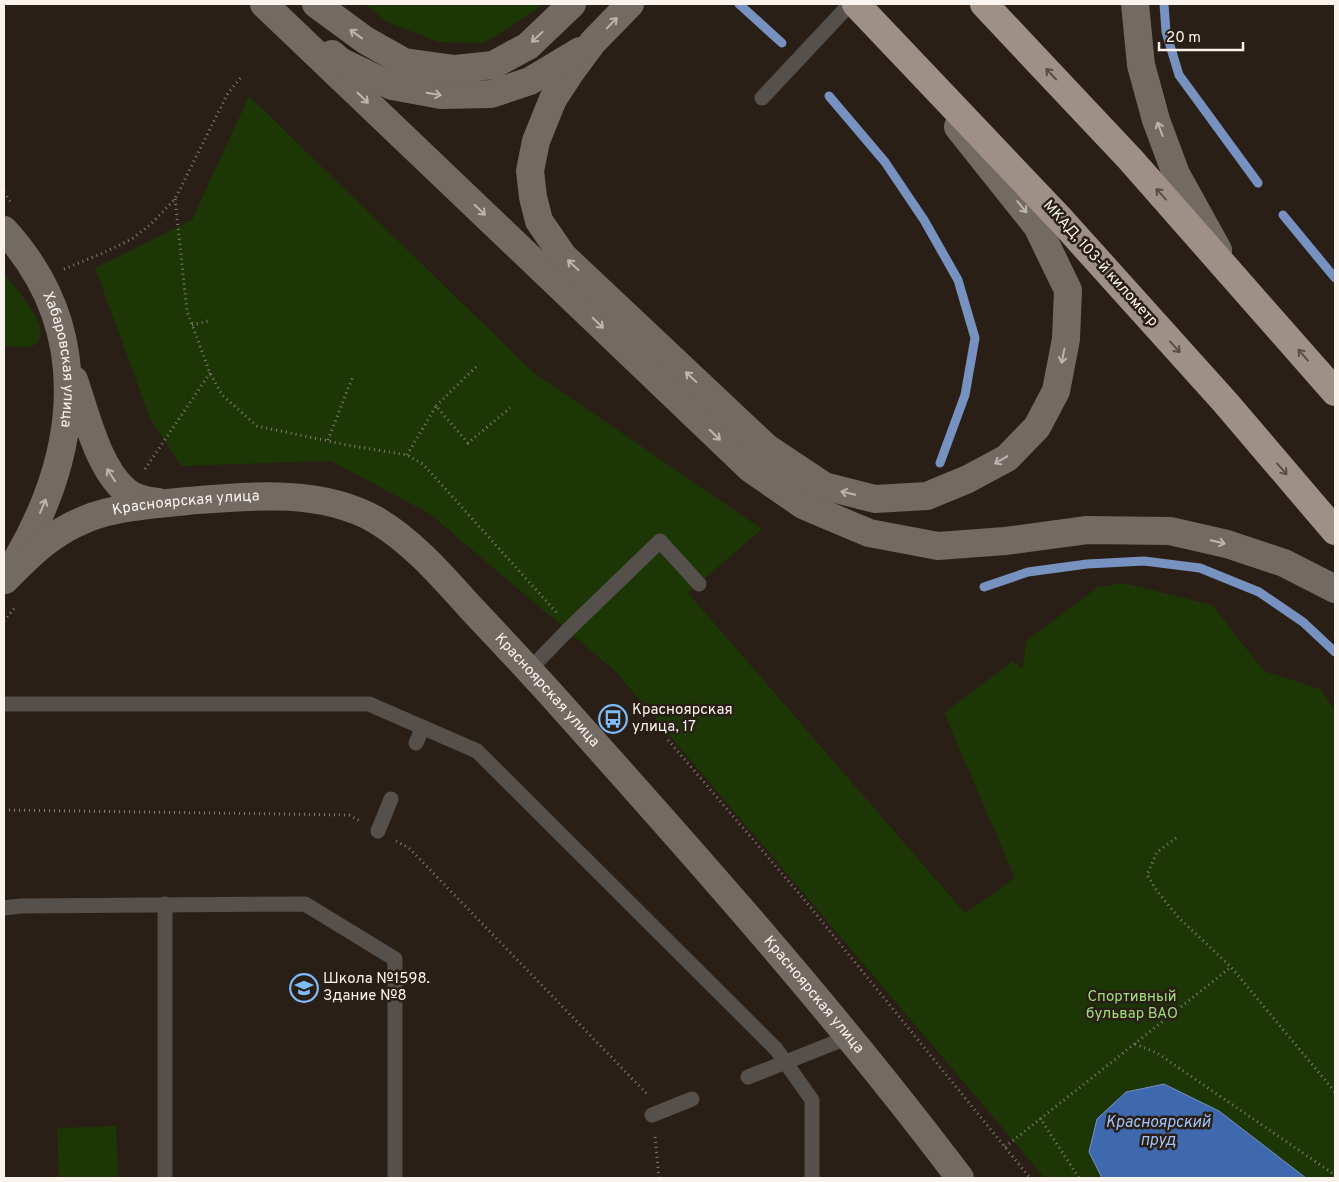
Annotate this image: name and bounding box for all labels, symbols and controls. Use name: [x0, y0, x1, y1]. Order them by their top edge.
one-way arrow: [606, 17, 618, 29]
scale bar: [1159, 20, 1243, 52]
one-way arrow: [349, 29, 363, 39]
text: 20 m: [1166, 29, 1201, 48]
one-way arrow: [530, 31, 543, 43]
one-way arrow: [1045, 68, 1057, 81]
one-way arrow: [425, 89, 441, 99]
one-way arrow: [356, 92, 369, 104]
one-way arrow: [1155, 122, 1164, 137]
one-way arrow: [1155, 187, 1167, 200]
street label: МКАД, 103-й километр: [1038, 197, 1162, 331]
one-way arrow: [1016, 200, 1027, 213]
one-way arrow: [474, 204, 486, 216]
one-way arrow: [567, 259, 579, 271]
street label: Хабаровская улица: [38, 289, 77, 429]
one-way arrow: [591, 316, 603, 328]
one-way arrow: [1169, 340, 1181, 353]
one-way arrow: [1058, 348, 1067, 364]
one-way arrow: [1298, 348, 1309, 361]
one-way arrow: [685, 371, 697, 383]
one-way arrow: [709, 429, 721, 441]
one-way arrow: [994, 455, 1008, 466]
one-way arrow: [1277, 463, 1288, 476]
one-way arrow: [106, 468, 116, 482]
street label: Красноярская улица: [111, 487, 260, 520]
one-way arrow: [840, 487, 856, 497]
one-way arrow: [39, 499, 49, 514]
one-way arrow: [1209, 538, 1225, 547]
street label: Красноярская улица: [490, 629, 603, 751]
place label: Красноярская улица, 17: [632, 701, 733, 737]
bus stop icon: Красноярская улица, 17: [598, 704, 628, 734]
street label: Красноярская улица: [759, 932, 868, 1058]
place label: Школа №1598. Здание №8: [323, 970, 430, 1006]
school or university icon: Школа №1598. Здание №8: [289, 973, 319, 1003]
park label: Спортивный бульвар ВАО: [1086, 988, 1178, 1024]
water label: Красноярский пруд: [1105, 1113, 1211, 1151]

